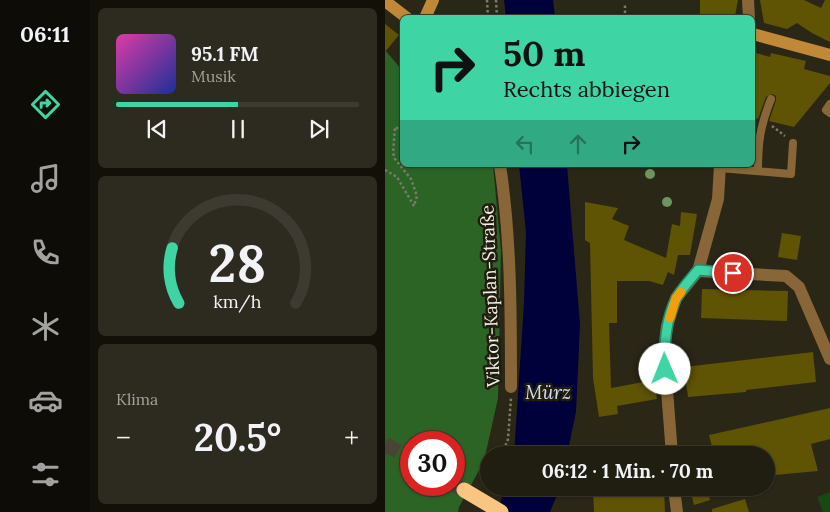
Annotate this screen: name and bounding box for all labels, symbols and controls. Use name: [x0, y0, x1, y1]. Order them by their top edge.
text: 06:11: [20, 20, 70, 48]
text: 50 m: [503, 31, 586, 76]
icon: right: [420, 35, 485, 100]
text: 95.1 FM: [191, 42, 259, 66]
text: Musik: [191, 66, 236, 86]
text: Rechts abbiegen: [503, 75, 670, 103]
icon: directions: [28, 87, 63, 122]
icon: previous: [143, 115, 171, 143]
icon: pause: [224, 115, 252, 143]
icon: next: [305, 115, 333, 143]
icon: left: [511, 130, 539, 158]
icon: ahead: [564, 130, 592, 158]
icon: right: [617, 130, 645, 158]
icon: music: [28, 161, 63, 196]
street label: Viktor-Kaplan-Straße: [475, 204, 505, 388]
text: 28: [209, 230, 266, 296]
icon: phone: [28, 235, 63, 270]
pin: [712, 252, 754, 294]
icon: arrive: [719, 259, 747, 287]
text: km/h: [213, 290, 262, 313]
icon: climate: [28, 309, 63, 344]
position arrow: [638, 342, 690, 394]
water label: Mürz: [525, 380, 571, 404]
icon: car: [28, 383, 63, 418]
text: Klima: [116, 389, 158, 409]
text: 20.5°: [194, 413, 281, 461]
text: −: [116, 420, 131, 456]
text: +: [344, 420, 359, 456]
speed limit sign: 30: [400, 431, 465, 496]
icon: filters: [28, 457, 63, 492]
text: 06:12 · 1 Min. · 70 m: [542, 459, 713, 483]

